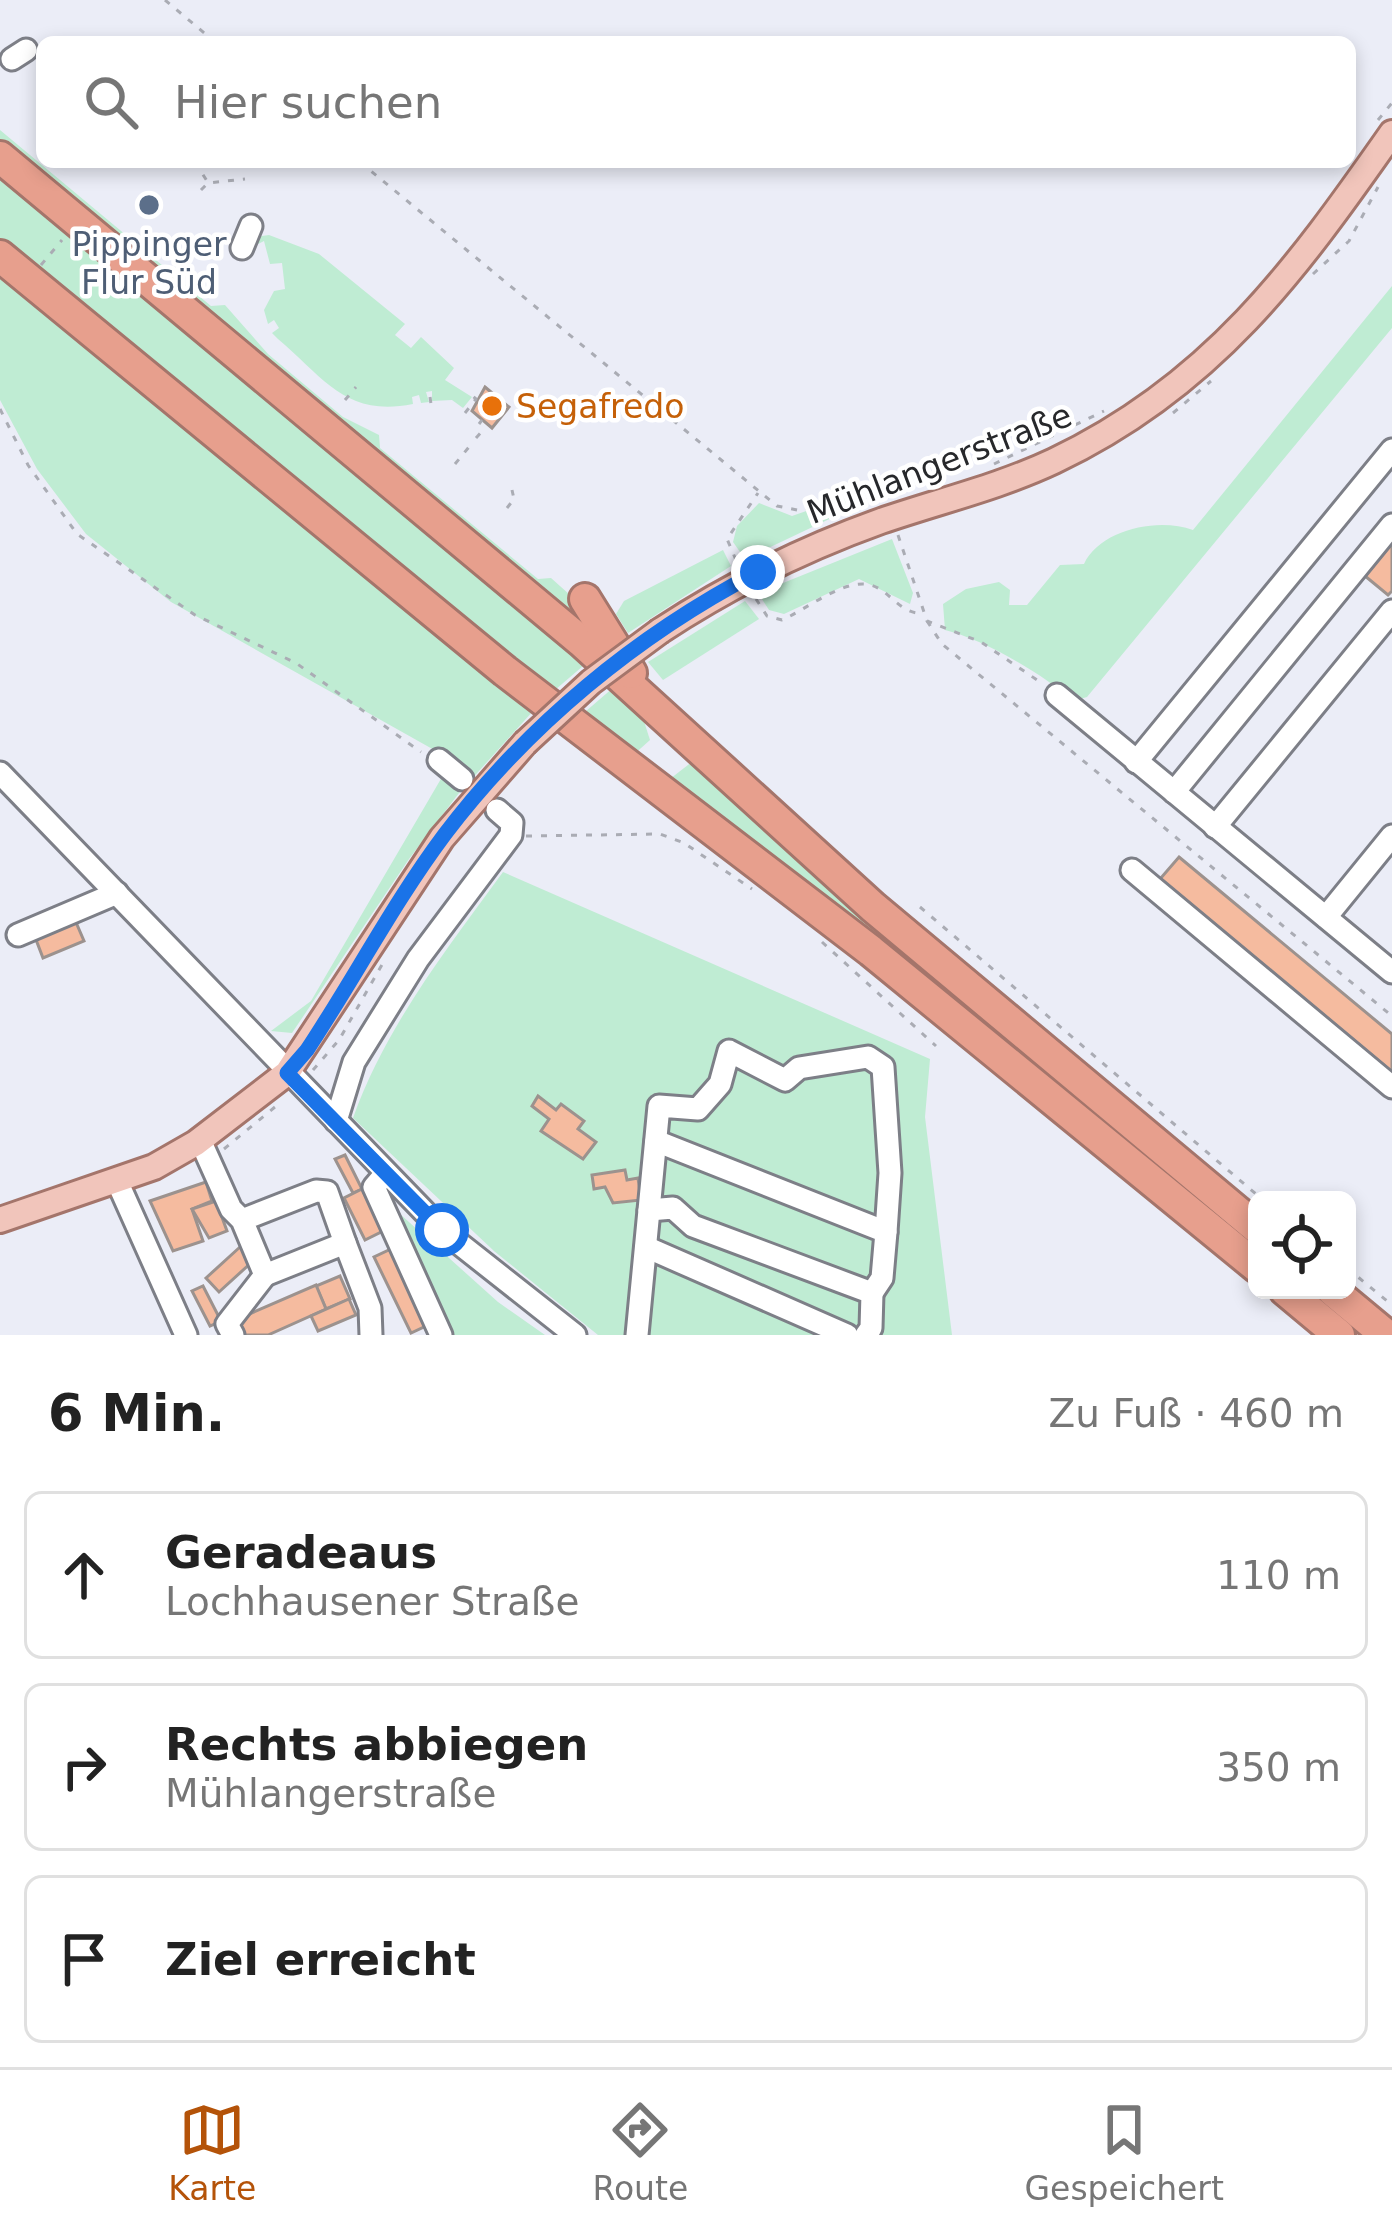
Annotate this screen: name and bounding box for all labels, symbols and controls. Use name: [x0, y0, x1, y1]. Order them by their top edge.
search box: [36, 36, 1356, 168]
icon: search: [78, 69, 144, 135]
text: Hier suchen: [174, 76, 442, 129]
marker: Pippinger Flur Süd: [136, 192, 162, 218]
place label: Pippinger Flur Süd: [71, 225, 227, 302]
place label: Segafredo: [516, 387, 684, 426]
marker: Segafredo: [479, 393, 505, 419]
street label: Mühlangerstraße: [801, 395, 1077, 532]
route end: [731, 545, 785, 599]
map controls: [1248, 1191, 1356, 1299]
button: locate: [1248, 1191, 1356, 1299]
route start: [415, 1203, 469, 1257]
text: 6 Min.: [48, 1384, 225, 1443]
text: Zu Fuß · 460 m: [1049, 1391, 1344, 1436]
text: Geradeaus: [165, 1526, 437, 1579]
icon: ahead: [51, 1542, 117, 1608]
text: 110 m: [1216, 1553, 1341, 1598]
text: Lochhausener Straße: [165, 1579, 579, 1624]
text: Rechts abbiegen: [165, 1718, 588, 1771]
icon: right: [51, 1734, 117, 1800]
text: 350 m: [1216, 1745, 1341, 1790]
text: Mühlangerstraße: [165, 1771, 496, 1816]
icon: arrive: [51, 1926, 117, 1992]
text: Ziel erreicht: [165, 1933, 476, 1986]
tab: Karte: [168, 2097, 256, 2208]
tab: Route: [592, 2097, 688, 2208]
tab: Gespeichert: [1025, 2097, 1224, 2208]

